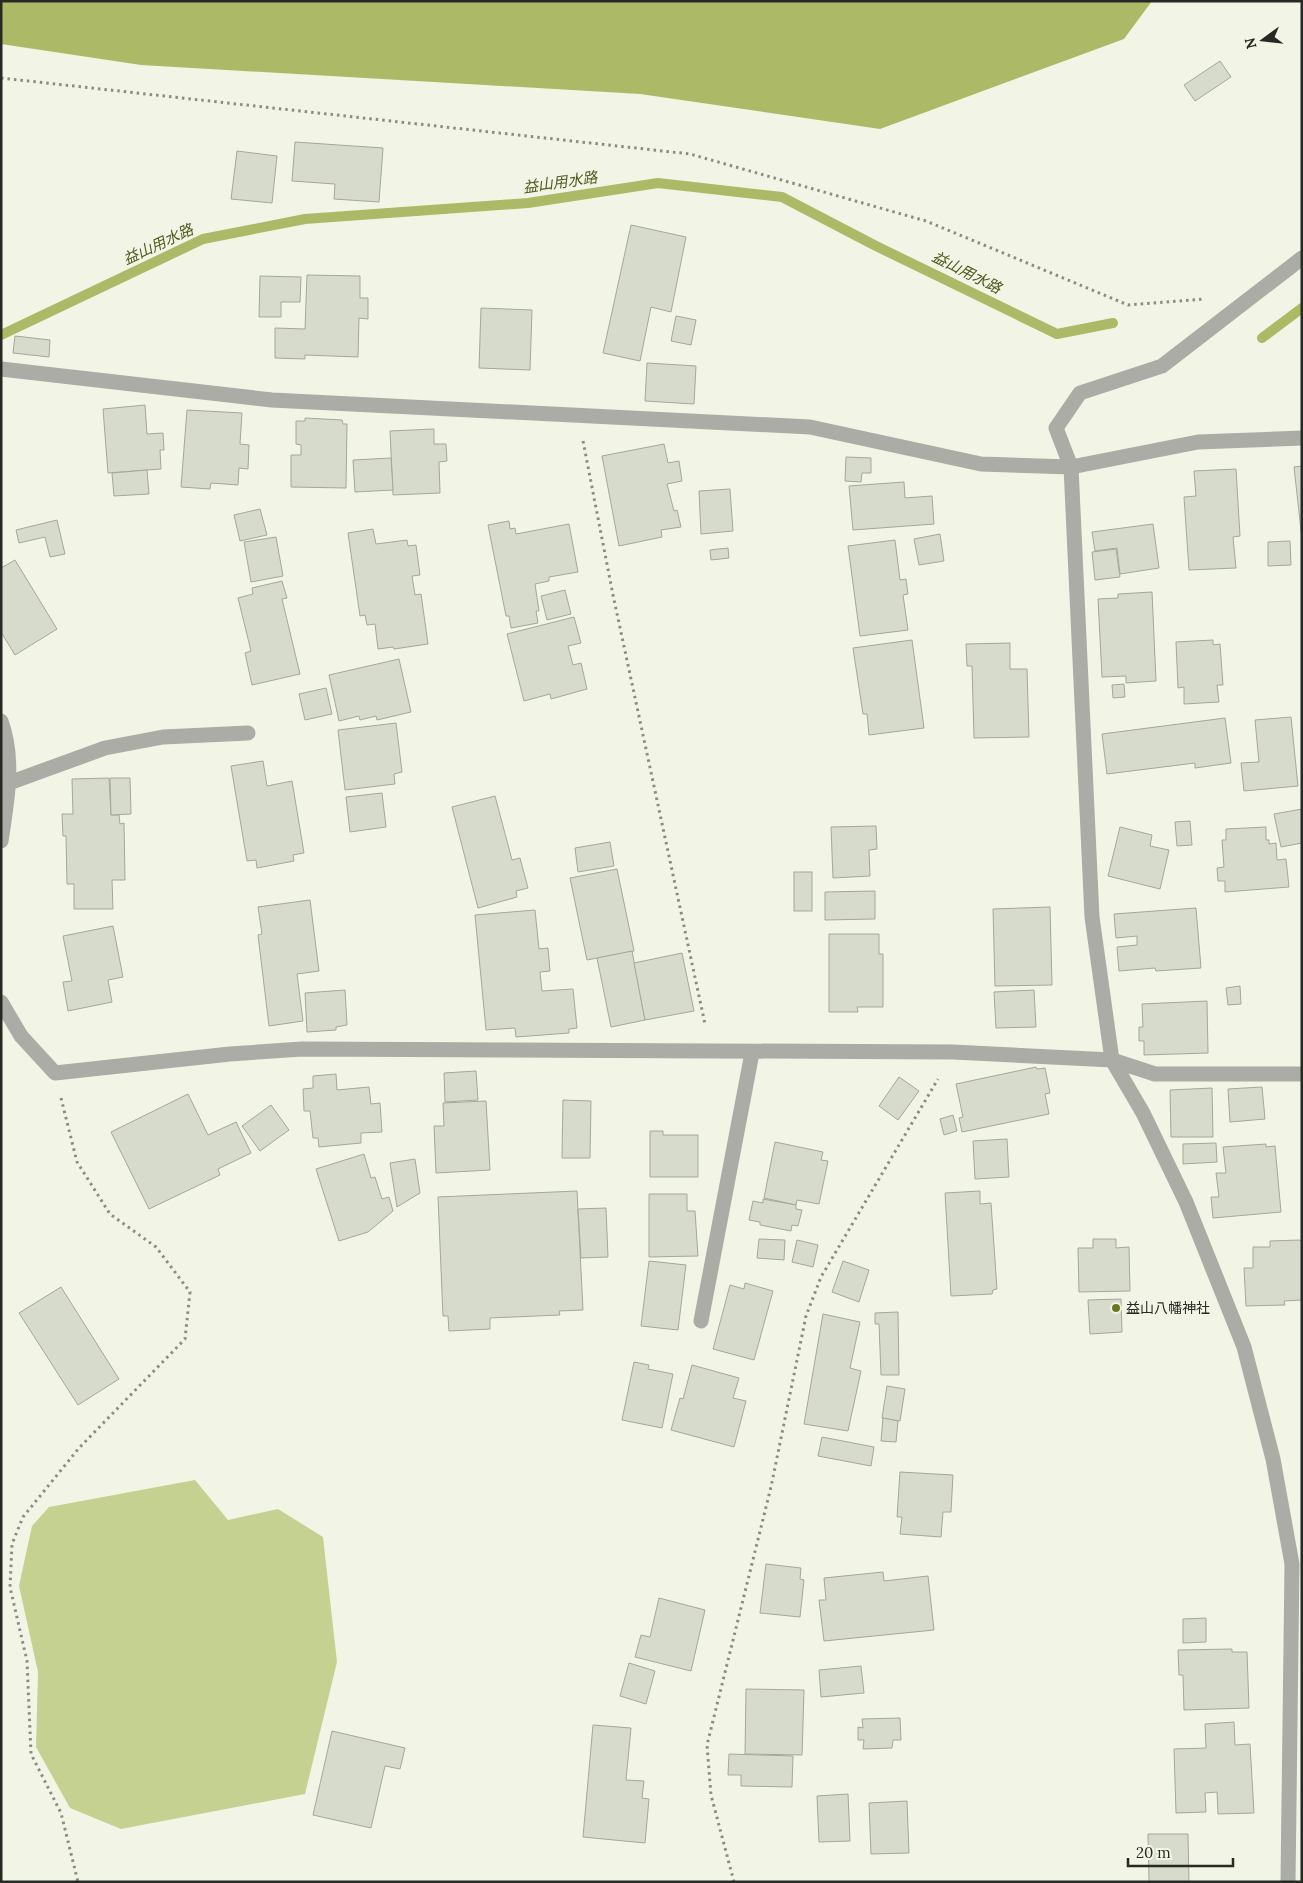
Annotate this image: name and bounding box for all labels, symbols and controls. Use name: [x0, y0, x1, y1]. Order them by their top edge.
north arrow: [1238, 15, 1288, 65]
text: N: [1240, 36, 1261, 51]
water label: 益山用水路: [522, 167, 600, 197]
water label: 益山用水路: [120, 219, 198, 268]
water label: 益山用水路: [929, 247, 1007, 298]
place label: 益山八幡神社: [1126, 1299, 1210, 1317]
marker: 益山八幡神社: [1110, 1302, 1122, 1314]
scale bar: [1128, 1836, 1233, 1868]
text: 20 m: [1136, 1843, 1171, 1862]

